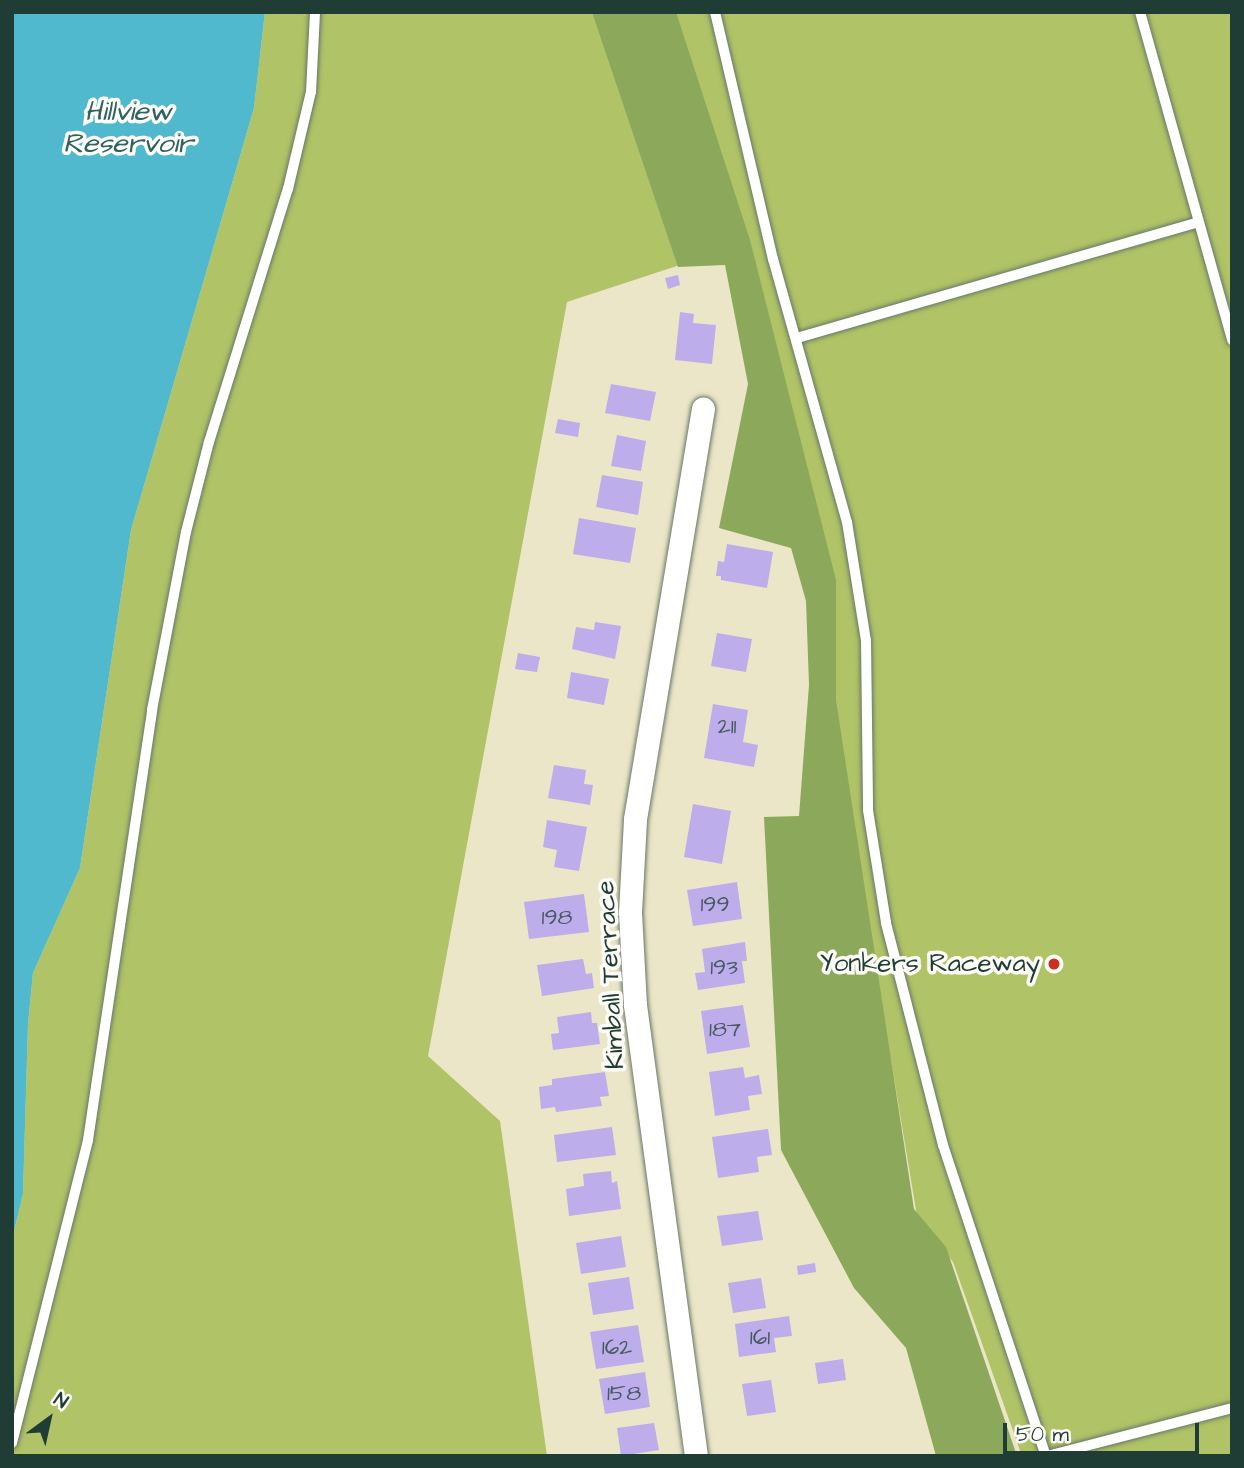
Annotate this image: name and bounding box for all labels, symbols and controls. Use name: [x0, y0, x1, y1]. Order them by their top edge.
water label: Hillview Reservoir: [63, 95, 193, 161]
house number: 211: [717, 712, 737, 740]
street label: Kimball Terrace: [590, 880, 632, 1070]
house number: 199: [700, 890, 730, 918]
house number: 198: [542, 903, 572, 931]
place label: Yonkers Raceway: [820, 948, 1040, 980]
house number: 193: [710, 953, 738, 981]
marker: Yonkers Raceway: [1046, 956, 1062, 972]
house number: 187: [709, 1015, 741, 1043]
house number: 161: [750, 1323, 770, 1351]
house number: 162: [602, 1333, 632, 1361]
house number: 158: [607, 1379, 641, 1407]
north arrow: [14, 1384, 84, 1454]
text: N: [48, 1386, 73, 1416]
scale bar: [1006, 1408, 1202, 1452]
text: 50 m: [1016, 1420, 1069, 1449]

